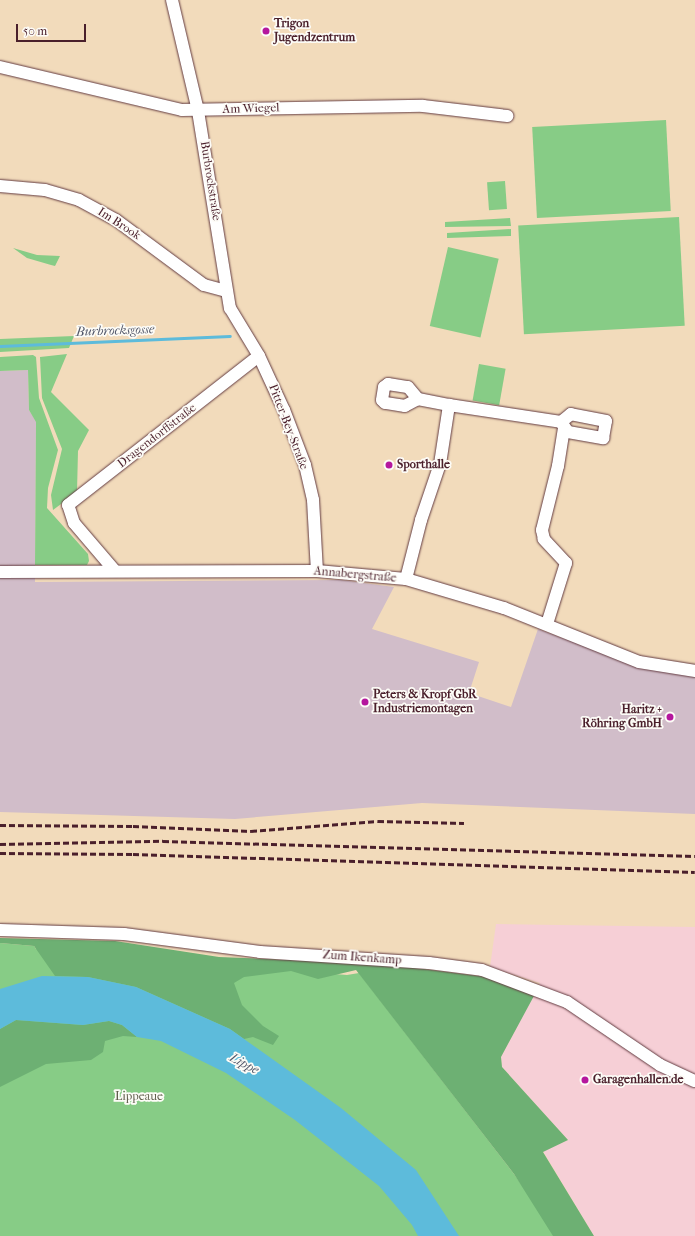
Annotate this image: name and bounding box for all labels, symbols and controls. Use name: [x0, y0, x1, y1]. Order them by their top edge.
scale bar: [18, 16, 88, 42]
place label: Trigon Jugendzentrum: [274, 17, 355, 45]
text: 50 m: [23, 24, 47, 38]
marker: Trigon Jugendzentrum: [261, 26, 271, 36]
street label: Am Wiegel: [222, 101, 280, 117]
street label: Burbrockstraße: [197, 140, 223, 222]
street label: Im Brook: [95, 205, 143, 243]
water label: Burbrocksgosse: [76, 322, 154, 340]
street label: Pitter-Bey-Straße: [265, 382, 311, 472]
street label: Dragendorffstraße: [115, 401, 199, 471]
place label: Sporthalle: [397, 458, 450, 472]
marker: Sporthalle: [384, 460, 394, 470]
street label: Annabergstraße: [313, 564, 397, 586]
place label: Peters & Kropf GbR Industriemontagen: [373, 688, 477, 716]
marker: Peters & Kropf GbR Industriemontagen: [360, 697, 370, 707]
place label: Haritz + Röhring GmbH: [582, 703, 662, 731]
marker: Haritz + Röhring GmbH: [665, 712, 675, 722]
street label: Zum Ikenkamp: [322, 948, 402, 968]
water label: Lippe: [227, 1050, 261, 1078]
place label: Garagenhallen.de: [593, 1073, 684, 1087]
marker: Garagenhallen.de: [580, 1075, 590, 1085]
park label: Lippeaue: [115, 1090, 163, 1104]

